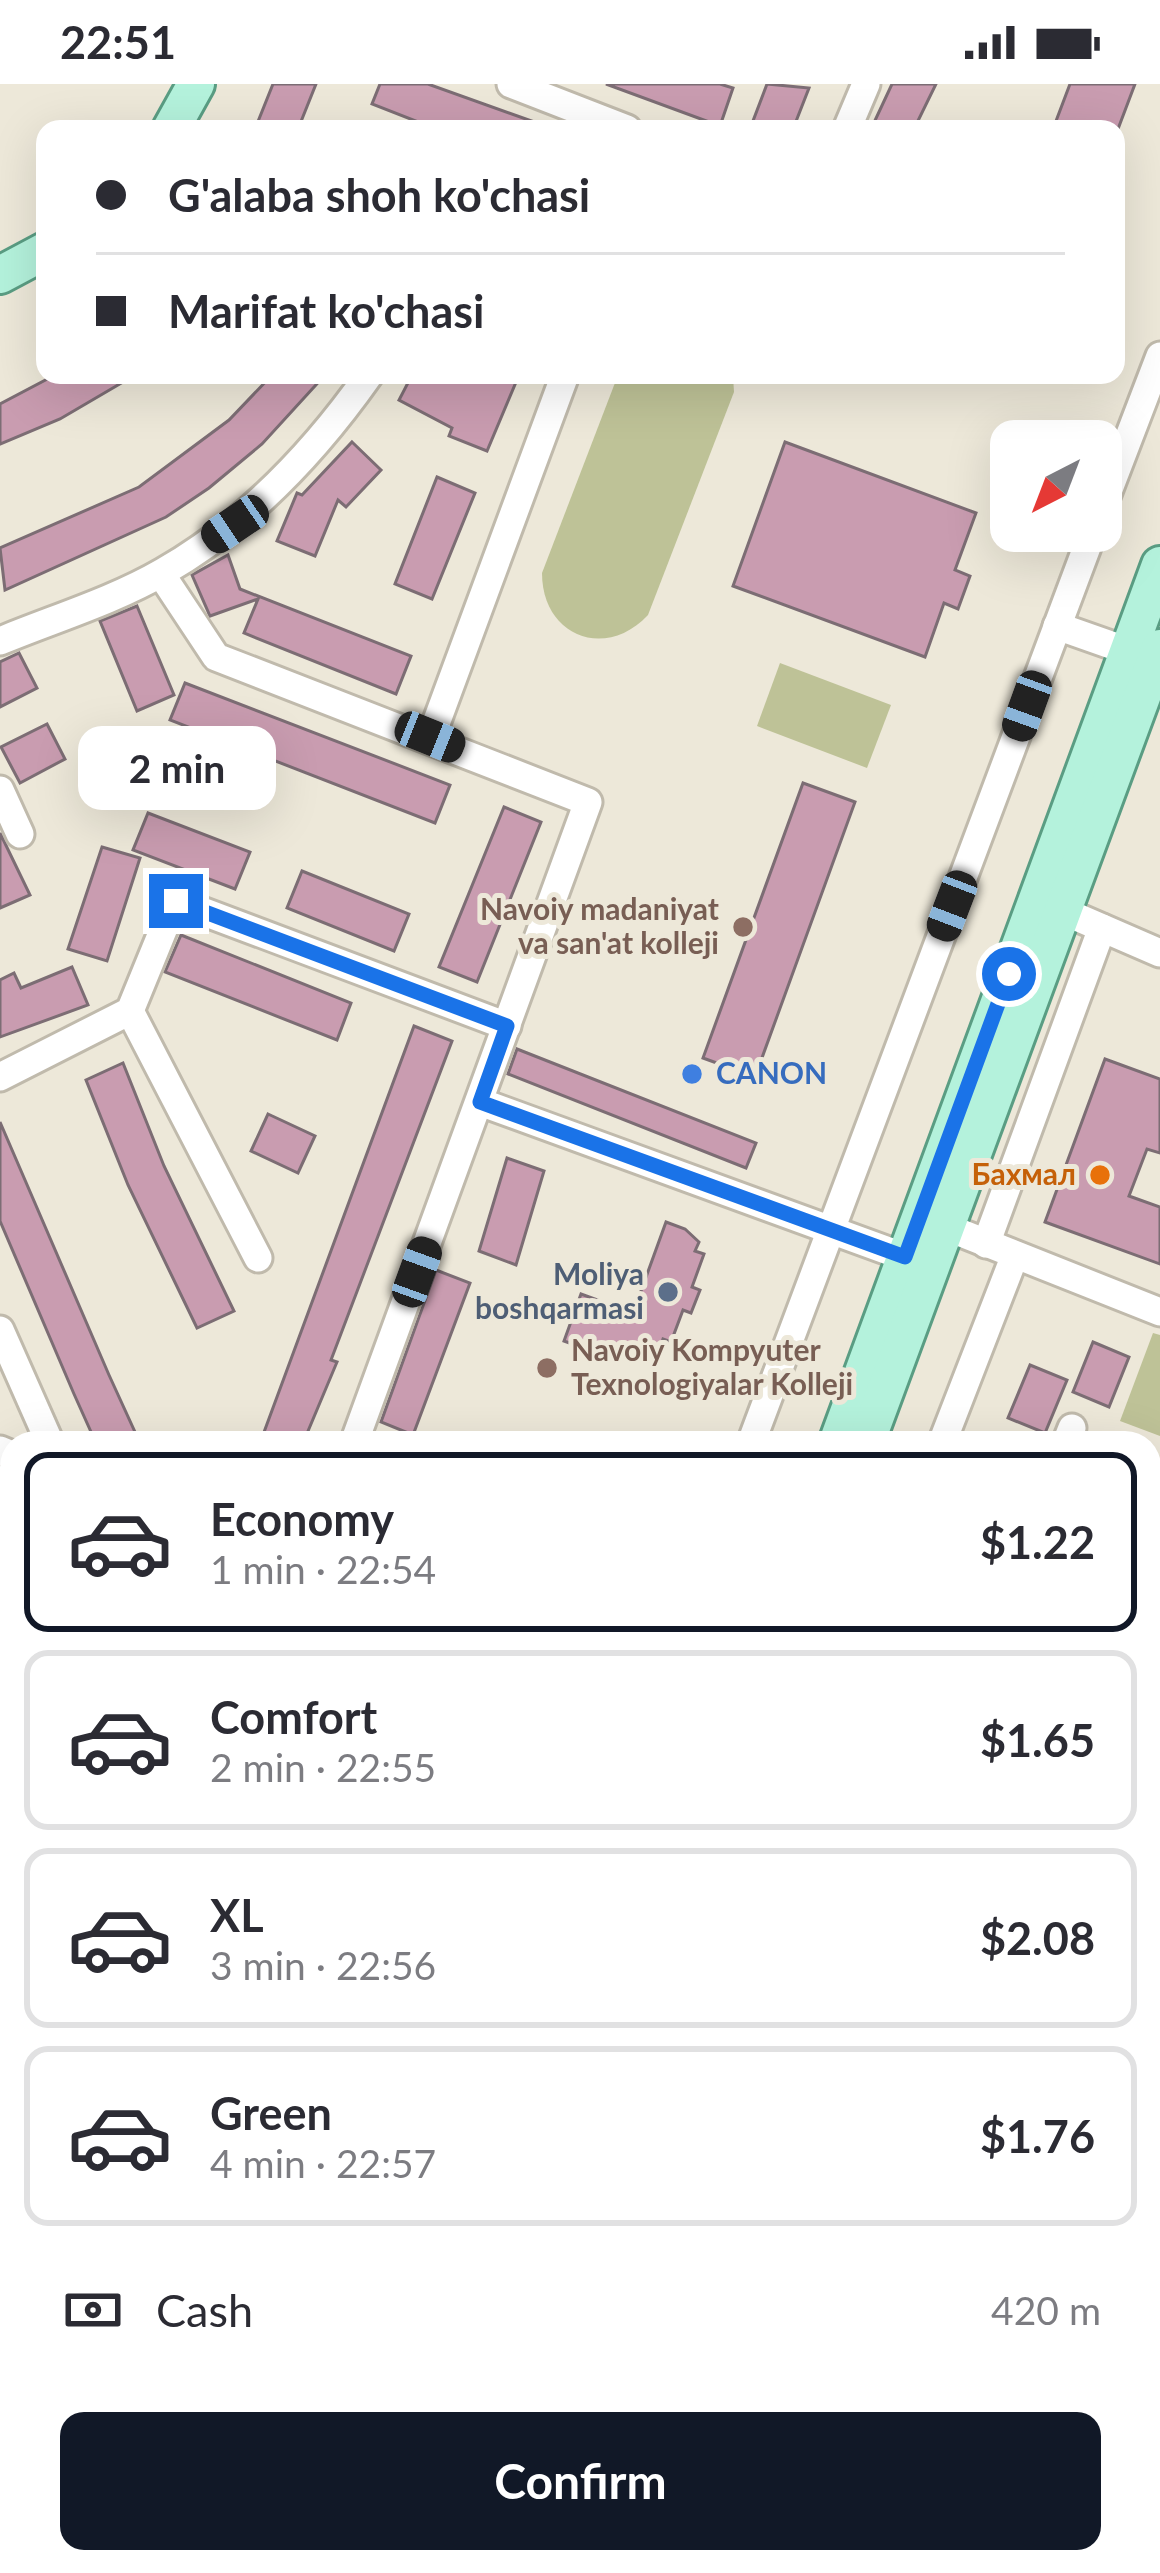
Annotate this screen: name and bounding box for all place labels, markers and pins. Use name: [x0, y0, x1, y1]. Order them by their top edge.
place label: Navoiy madaniyat va san'at kolleji: [480, 890, 719, 960]
marker: Navoiy madaniyat va san'at kolleji: [730, 914, 756, 940]
place label: CANON: [716, 1054, 827, 1090]
marker: CANON: [679, 1061, 705, 1087]
place label: Бахмал: [972, 1155, 1076, 1191]
marker: Бахмал: [1087, 1162, 1113, 1188]
place label: Moliya boshqarmasi: [475, 1255, 644, 1325]
marker: Moliya boshqarmasi: [655, 1279, 681, 1305]
place label: Navoiy Kompyuter Texnologiyalar Kolleji: [571, 1331, 853, 1401]
marker: Navoiy Kompyuter Texnologiyalar Kolleji: [534, 1355, 560, 1381]

